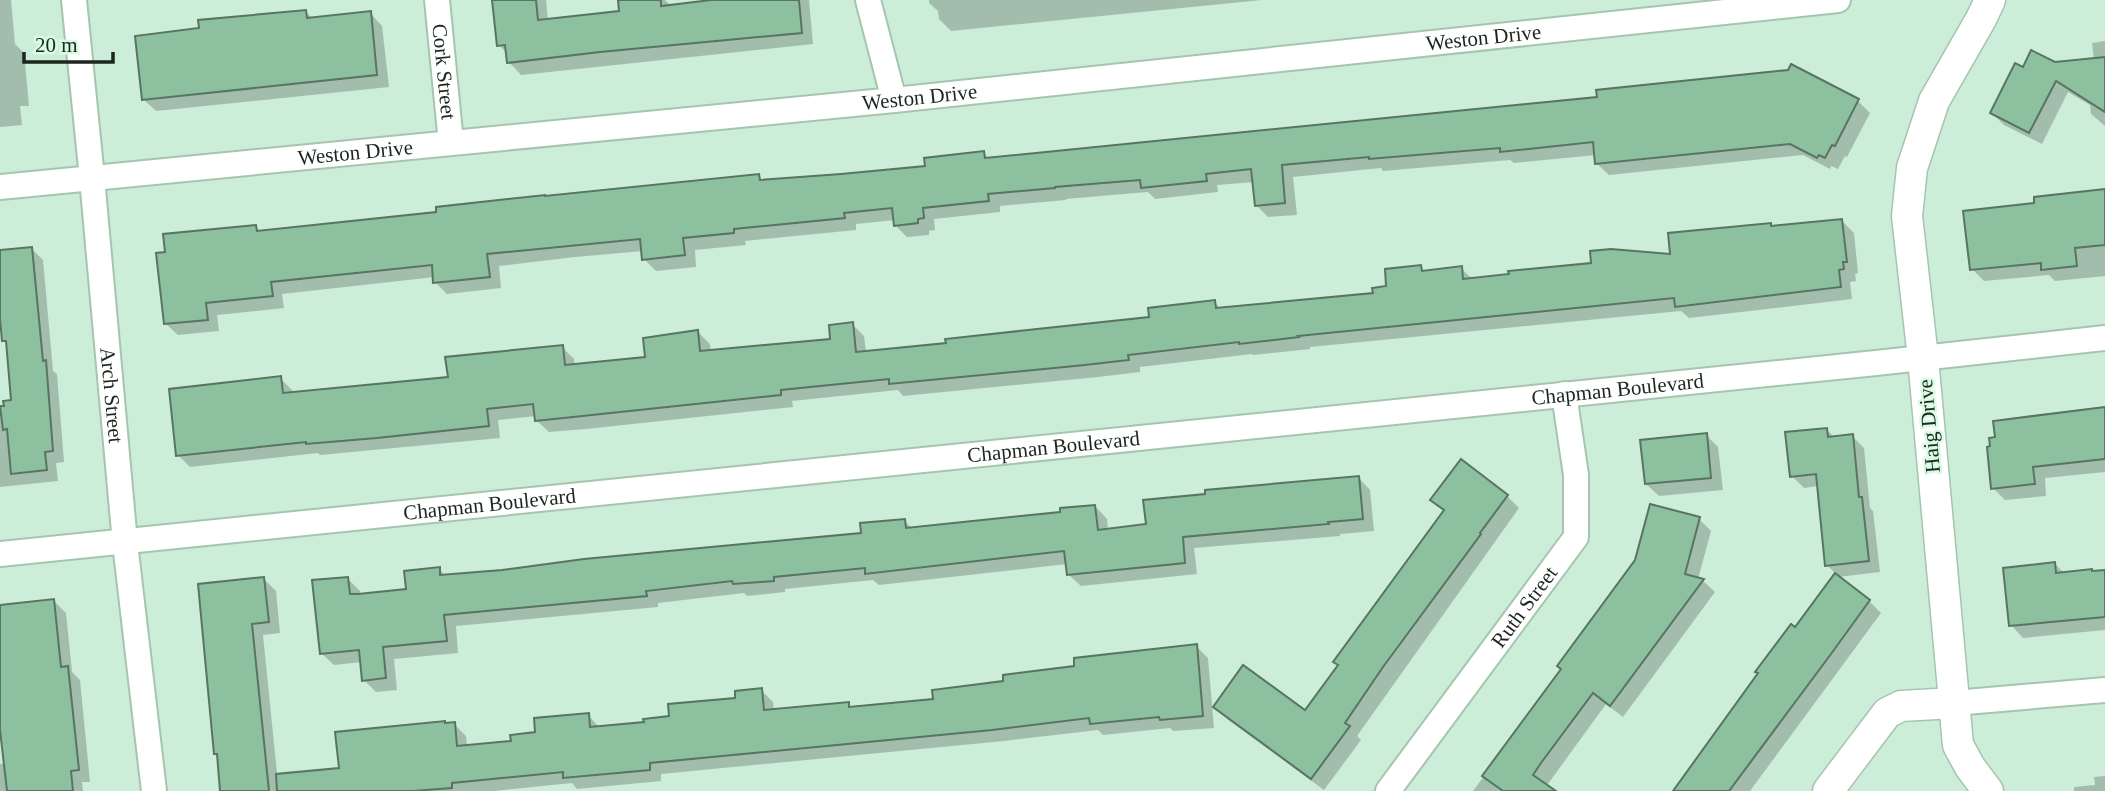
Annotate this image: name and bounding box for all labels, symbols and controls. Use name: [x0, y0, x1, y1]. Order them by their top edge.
street label: Weston Drive: [1425, 20, 1542, 56]
scale bar: [24, 21, 114, 65]
street label: Cork Street: [427, 23, 461, 121]
text: 20 m: [35, 33, 78, 57]
street label: Weston Drive: [861, 79, 978, 115]
street label: Weston Drive: [297, 135, 414, 170]
street label: Arch Street: [95, 346, 128, 444]
street label: Chapman Boulevard: [1530, 369, 1706, 410]
street label: Haig Drive: [1913, 378, 1945, 474]
street label: Chapman Boulevard: [966, 426, 1141, 467]
street label: Chapman Boulevard: [402, 483, 577, 525]
street label: Ruth Street: [1486, 561, 1562, 652]

